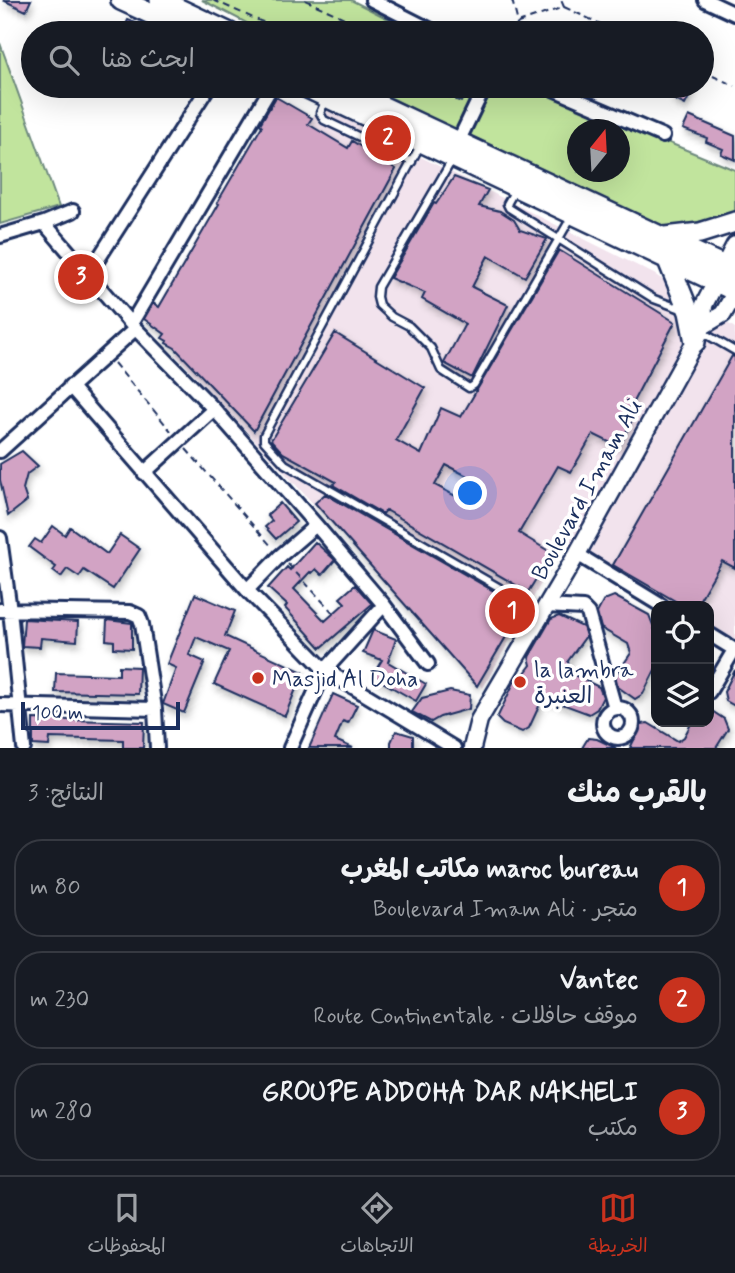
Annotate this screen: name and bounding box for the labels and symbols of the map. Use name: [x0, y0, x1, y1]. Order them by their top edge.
pin: 2: [365, 112, 411, 164]
north arrow: [567, 119, 630, 182]
pin: 3: [58, 251, 104, 303]
street label: Boulevard Imam Ali: [526, 394, 650, 586]
your location: [453, 476, 487, 510]
pin: 1: [489, 585, 535, 637]
place label: la lambra العنبرة: [534, 656, 634, 712]
place label: Masjid Al Doha: [272, 665, 418, 695]
marker: Masjid Al Doha: [250, 670, 266, 686]
marker: la lambra العنبرة: [512, 674, 528, 690]
scale bar: [21, 699, 180, 731]

